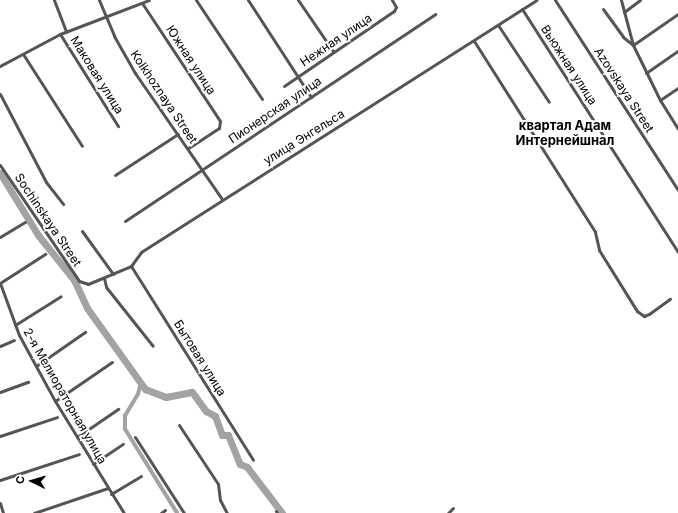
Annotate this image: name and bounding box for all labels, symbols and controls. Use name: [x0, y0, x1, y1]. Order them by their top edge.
street label: Нежная улица: [297, 11, 375, 69]
street label: Вьюжная улица: [538, 22, 600, 108]
street label: Южная улица: [163, 23, 219, 97]
street label: Маковая улица: [67, 34, 127, 116]
street label: Azovskaya Street: [591, 45, 657, 135]
street label: Kolkhoznaya Street: [127, 48, 201, 146]
street label: Пионерская улица: [226, 74, 324, 146]
street label: улица Энгельса: [261, 106, 347, 168]
district label: квартал Адам Интернейшнал: [516, 118, 614, 149]
street label: Sochinskaya Street: [12, 171, 84, 269]
street label: Бытовая улица: [171, 317, 229, 399]
street label: 2-я Мелиораторная улица: [20, 326, 110, 466]
north arrow: [12, 461, 52, 501]
text: С: [13, 475, 27, 485]

